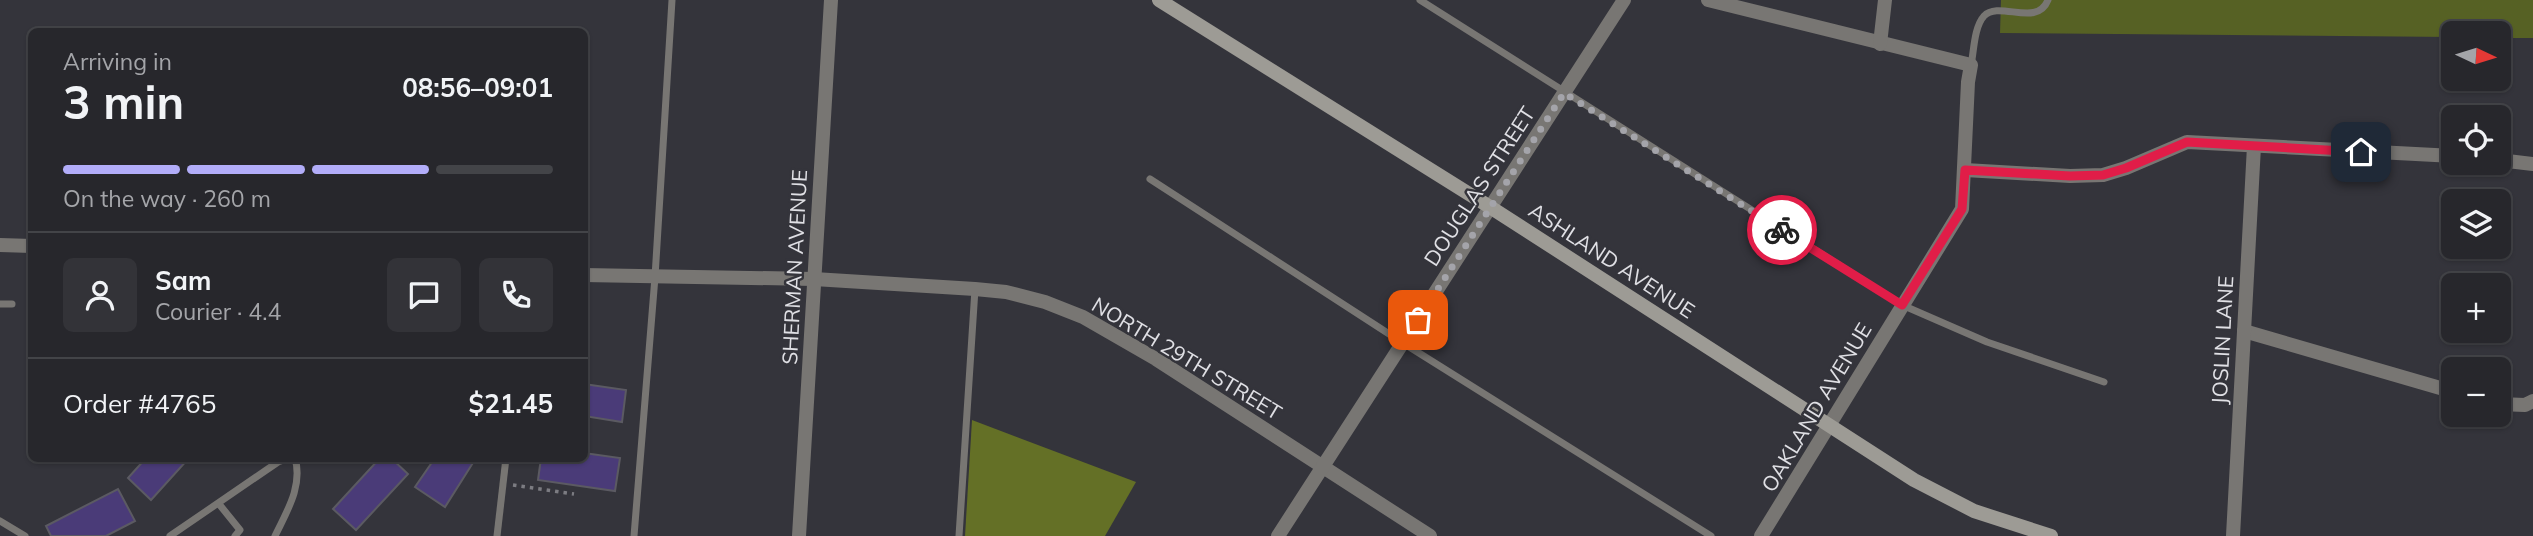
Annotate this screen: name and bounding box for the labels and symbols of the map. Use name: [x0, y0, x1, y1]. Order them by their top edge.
north arrow: [2441, 21, 2511, 91]
street label: DOUGLAS STREET: [1418, 101, 1540, 270]
pin: [2331, 122, 2391, 182]
street label: SHERMAN AVENUE: [776, 169, 812, 365]
courier: [1747, 195, 1817, 265]
street label: ASHLAND AVENUE: [1524, 197, 1700, 323]
street label: JOSLIN LANE: [2206, 275, 2238, 405]
pin: [1388, 290, 1448, 350]
street label: NORTH 29TH STREET: [1087, 291, 1287, 425]
street label: OAKLAND AVENUE: [1755, 318, 1877, 496]

